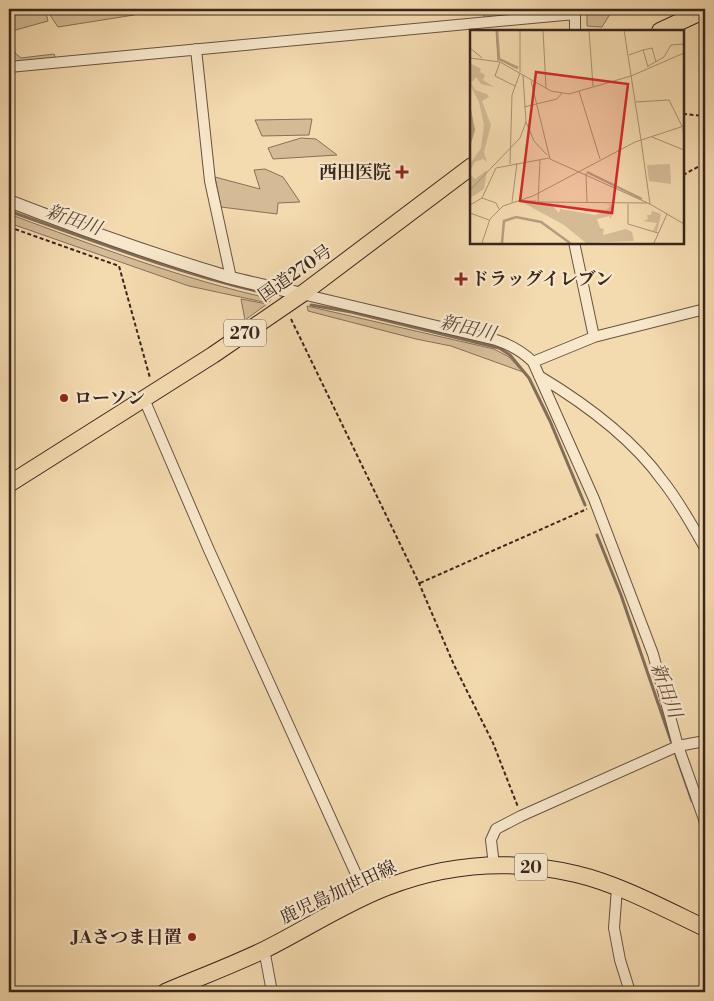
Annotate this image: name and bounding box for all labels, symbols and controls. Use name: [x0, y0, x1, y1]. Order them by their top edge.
inset map: [470, 30, 684, 244]
place label: 西田医院: [319, 161, 391, 184]
marker: 西田医院: [395, 165, 409, 179]
water label: 新田川: [43, 199, 106, 241]
street label: 国道270号: [254, 240, 337, 307]
place label: ドラッグイレブン: [471, 268, 613, 291]
marker: ドラッグイレブン: [455, 273, 467, 285]
water label: 新田川: [437, 310, 500, 347]
road number: 270: [224, 319, 266, 346]
place label: ローソン: [74, 387, 145, 410]
marker: ローソン: [58, 392, 70, 404]
water label: 新田川: [645, 659, 688, 723]
road number: 20: [515, 854, 547, 880]
street label: 鹿児島加世田線: [276, 855, 400, 930]
place label: JAさつま日置: [69, 926, 182, 949]
marker: JAさつま日置: [186, 931, 198, 943]

